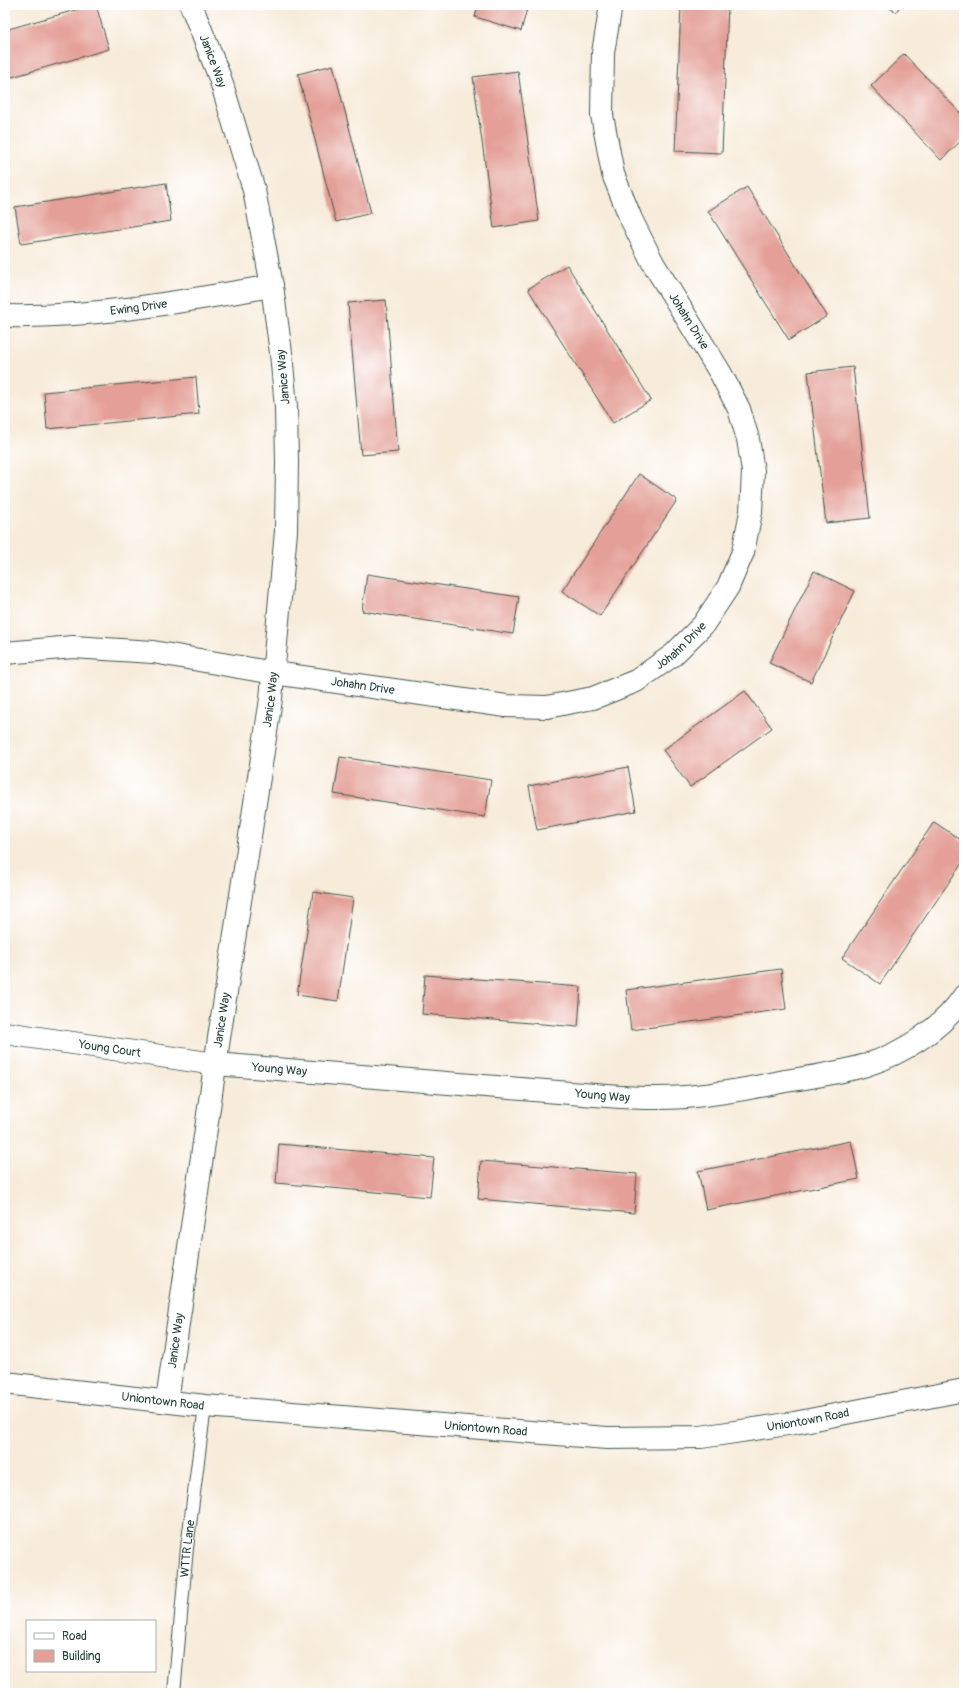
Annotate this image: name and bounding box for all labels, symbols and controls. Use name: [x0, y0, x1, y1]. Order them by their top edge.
street label: Janice Way: [196, 33, 229, 90]
street label: Johahn Drive: [665, 290, 712, 352]
street label: Ewing Drive: [109, 296, 168, 319]
street label: Janice Way: [274, 349, 293, 405]
street label: Johahn Drive: [653, 619, 710, 673]
street label: Janice Way: [260, 671, 281, 728]
street label: Johahn Drive: [330, 674, 396, 698]
street label: Janice Way: [211, 991, 234, 1049]
street label: Young Court: [77, 1037, 142, 1061]
street label: Young Way: [251, 1060, 307, 1079]
street label: Young Way: [573, 1086, 630, 1105]
street label: Janice Way: [165, 1312, 188, 1369]
street label: Uniontown Road: [121, 1389, 205, 1414]
street label: Uniontown Road: [766, 1405, 851, 1435]
street label: Uniontown Road: [444, 1418, 528, 1440]
street label: WTTR Lane: [177, 1519, 199, 1578]
legend: [26, 1620, 156, 1672]
text: Road: [62, 1629, 87, 1644]
text: Building: [62, 1649, 101, 1664]

